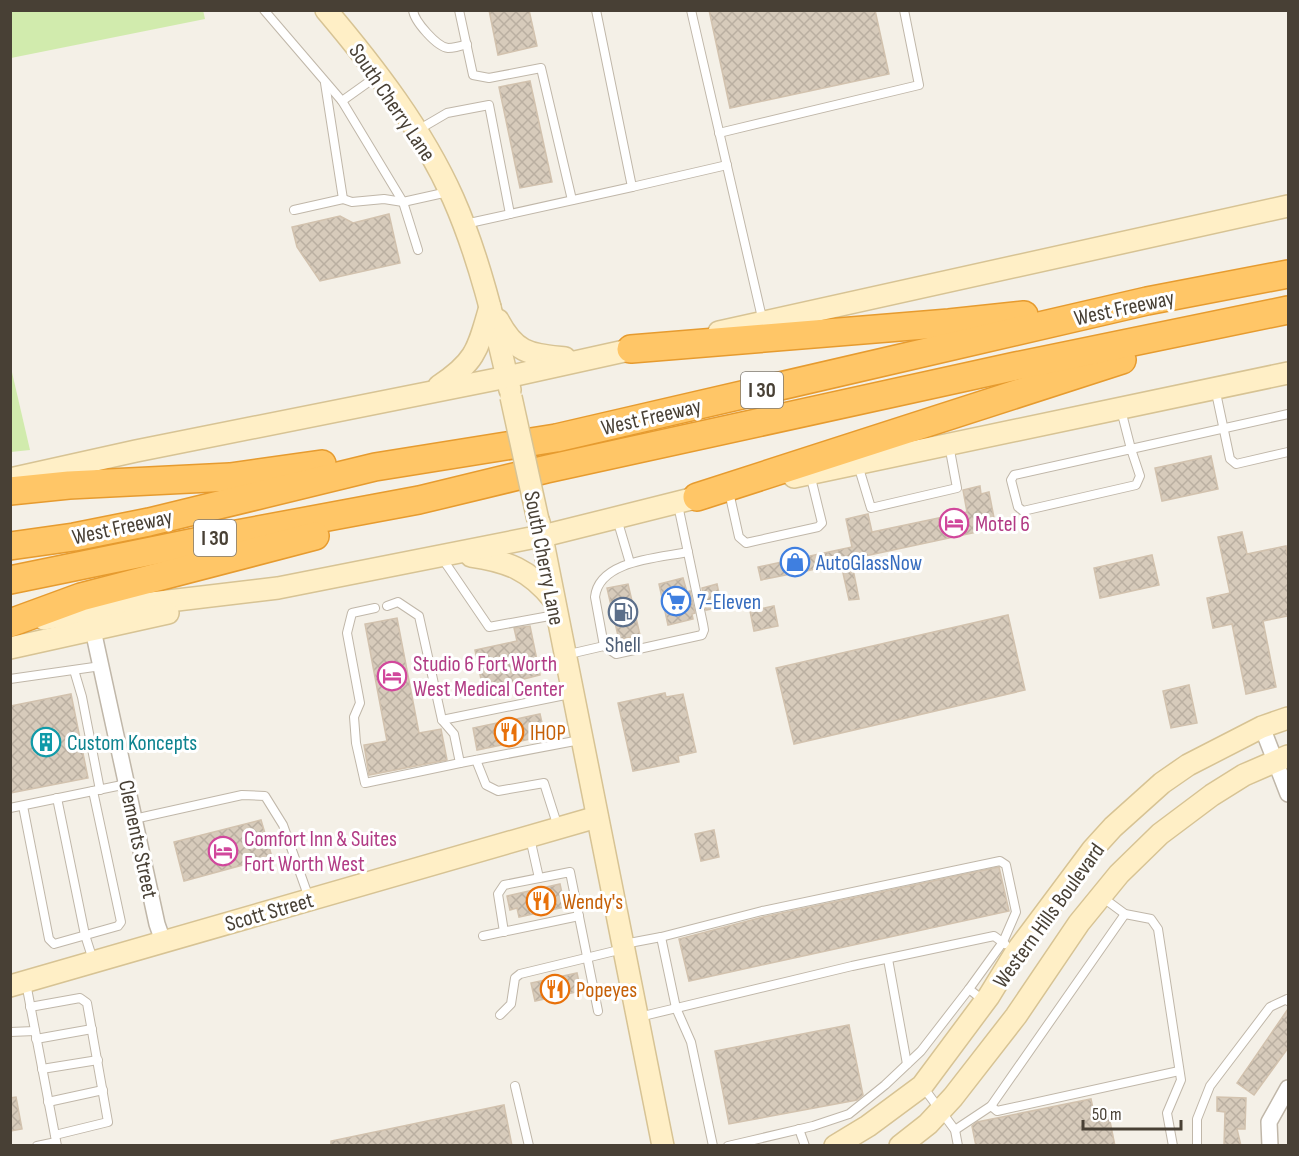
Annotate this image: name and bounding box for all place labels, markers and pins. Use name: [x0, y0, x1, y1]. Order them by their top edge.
hotel icon: Motel 6: [938, 507, 970, 539]
place label: Motel 6: [975, 511, 1030, 538]
shop icon: AutoGlassNow: [779, 546, 811, 578]
place label: AutoGlassNow: [815, 550, 922, 577]
supermarket icon: 7-Eleven: [660, 585, 692, 617]
place label: 7-Eleven: [697, 589, 761, 616]
fuel station icon: Shell: [607, 596, 639, 628]
place label: Shell: [605, 632, 641, 659]
place label: Studio 6 Fort Worth West Medical Center: [413, 651, 564, 703]
hotel icon: Studio 6 Fort Worth West Medical Center: [376, 660, 408, 692]
restaurant icon: IHOP: [493, 716, 525, 748]
place label: IHOP: [530, 720, 566, 747]
building icon: Custom Koncepts: [30, 726, 62, 758]
place label: Custom Koncepts: [67, 730, 197, 757]
place label: Comfort Inn & Suites Fort Worth West: [244, 826, 397, 878]
hotel icon: Comfort Inn & Suites Fort Worth West: [207, 835, 239, 867]
restaurant icon: Wendy's: [525, 885, 557, 917]
place label: Wendy's: [562, 889, 623, 916]
restaurant icon: Popeyes: [539, 973, 571, 1005]
place label: Popeyes: [576, 977, 637, 1004]

